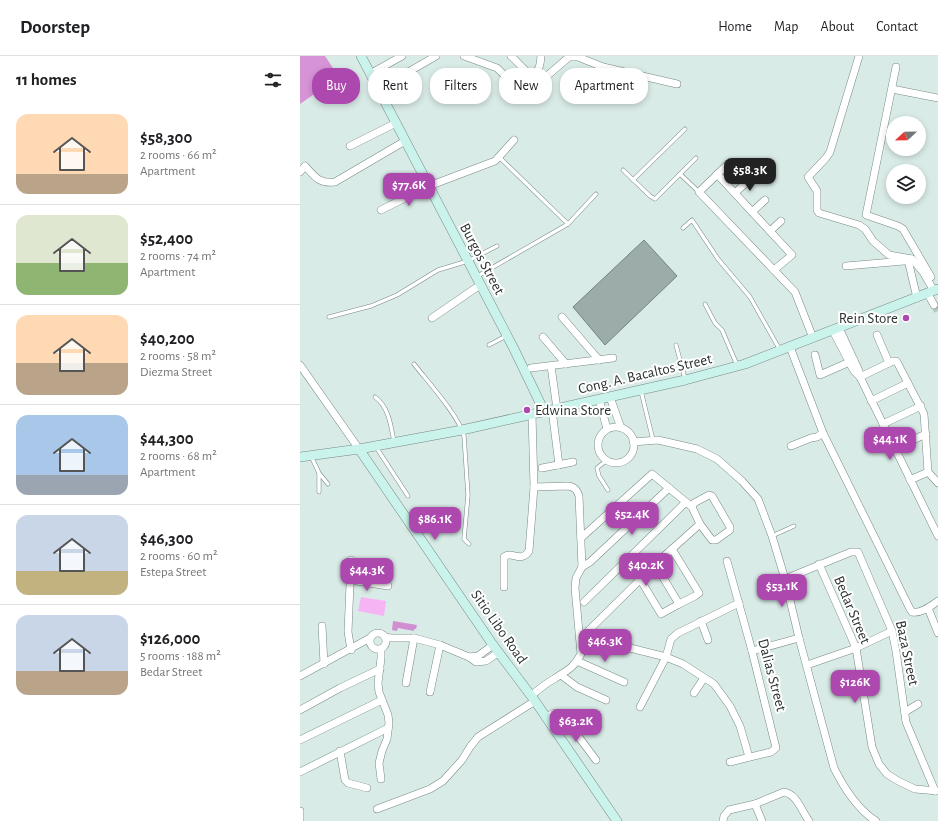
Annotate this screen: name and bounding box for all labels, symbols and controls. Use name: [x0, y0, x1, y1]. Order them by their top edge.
text: Doorstep: [20, 18, 90, 37]
text: Home: [718, 20, 752, 34]
text: Map: [774, 20, 798, 34]
text: About: [820, 20, 854, 34]
text: Contact: [876, 20, 918, 34]
chip: Buy: [312, 68, 360, 104]
chip: Rent: [368, 68, 422, 104]
chip: Filters: [430, 68, 491, 104]
chip: New: [499, 68, 552, 104]
chip: Apartment: [560, 68, 648, 104]
icon: filters: [262, 69, 284, 91]
text: 11 homes: [16, 71, 76, 88]
north arrow: [886, 116, 926, 156]
map controls: [886, 116, 926, 204]
text: $58,300: [140, 129, 192, 146]
icon: home: [48, 130, 96, 178]
text: 2 rooms · 66 m²: [140, 149, 217, 162]
pin: $58.3K: [717, 158, 783, 192]
text: $58.3K: [733, 164, 767, 177]
button: layers: [886, 164, 926, 204]
text: Apartment: [140, 165, 195, 178]
pin: $77.6K: [376, 173, 442, 207]
text: $77.6K: [392, 179, 426, 192]
street label: Burgos Street: [457, 221, 507, 297]
text: $52,400: [140, 230, 193, 247]
icon: home: [48, 231, 96, 279]
text: 2 rooms · 74 m²: [140, 250, 216, 263]
text: Apartment: [140, 266, 195, 279]
place label: Rein Store: [839, 311, 898, 326]
marker: Rein Store: [901, 313, 911, 323]
text: $40,200: [140, 330, 195, 347]
icon: home: [48, 331, 96, 379]
text: 2 rooms · 58 m²: [140, 350, 216, 363]
street label: Cong. A. Bacaltos Street: [577, 351, 714, 397]
text: Diezma Street: [140, 366, 212, 379]
place label: Edwina Store: [535, 403, 611, 418]
marker: Edwina Store: [522, 405, 532, 415]
pin: $44.1K: [857, 427, 923, 461]
text: $44,300: [140, 430, 194, 447]
icon: home: [48, 431, 96, 479]
text: $44.1K: [873, 433, 907, 446]
text: 2 rooms · 68 m²: [140, 450, 217, 463]
text: Apartment: [140, 466, 195, 479]
pin: $52.4K: [599, 502, 665, 536]
pin: $86.1K: [402, 507, 468, 541]
text: $52.4K: [615, 508, 649, 521]
text: $86.1K: [418, 513, 452, 526]
text: $46,300: [140, 530, 193, 547]
icon: home: [48, 531, 96, 579]
text: 2 rooms · 60 m²: [140, 550, 217, 563]
pin: $40.2K: [613, 553, 679, 587]
pin: $44.3K: [334, 558, 400, 592]
text: $40.2K: [628, 559, 664, 572]
text: $44.3K: [349, 564, 385, 577]
text: Estepa Street: [140, 566, 206, 579]
pin: $53.1K: [749, 574, 815, 608]
street label: Bedar Street: [831, 574, 873, 646]
text: $53.1K: [766, 580, 798, 593]
street label: Sitio Libo Road: [468, 587, 530, 667]
street label: Baza Street: [893, 619, 921, 687]
pin: $46.3K: [572, 629, 638, 663]
text: $126,000: [140, 630, 200, 647]
icon: home: [48, 631, 96, 679]
text: $46.3K: [588, 635, 622, 648]
street label: Dalias Street: [755, 637, 789, 713]
text: 5 rooms · 188 m²: [140, 650, 221, 663]
text: Bedar Street: [140, 666, 202, 679]
pin: $126K: [827, 670, 883, 704]
text: $126K: [840, 676, 870, 689]
pin: $63.2K: [543, 709, 609, 743]
text: $63.2K: [559, 715, 593, 728]

